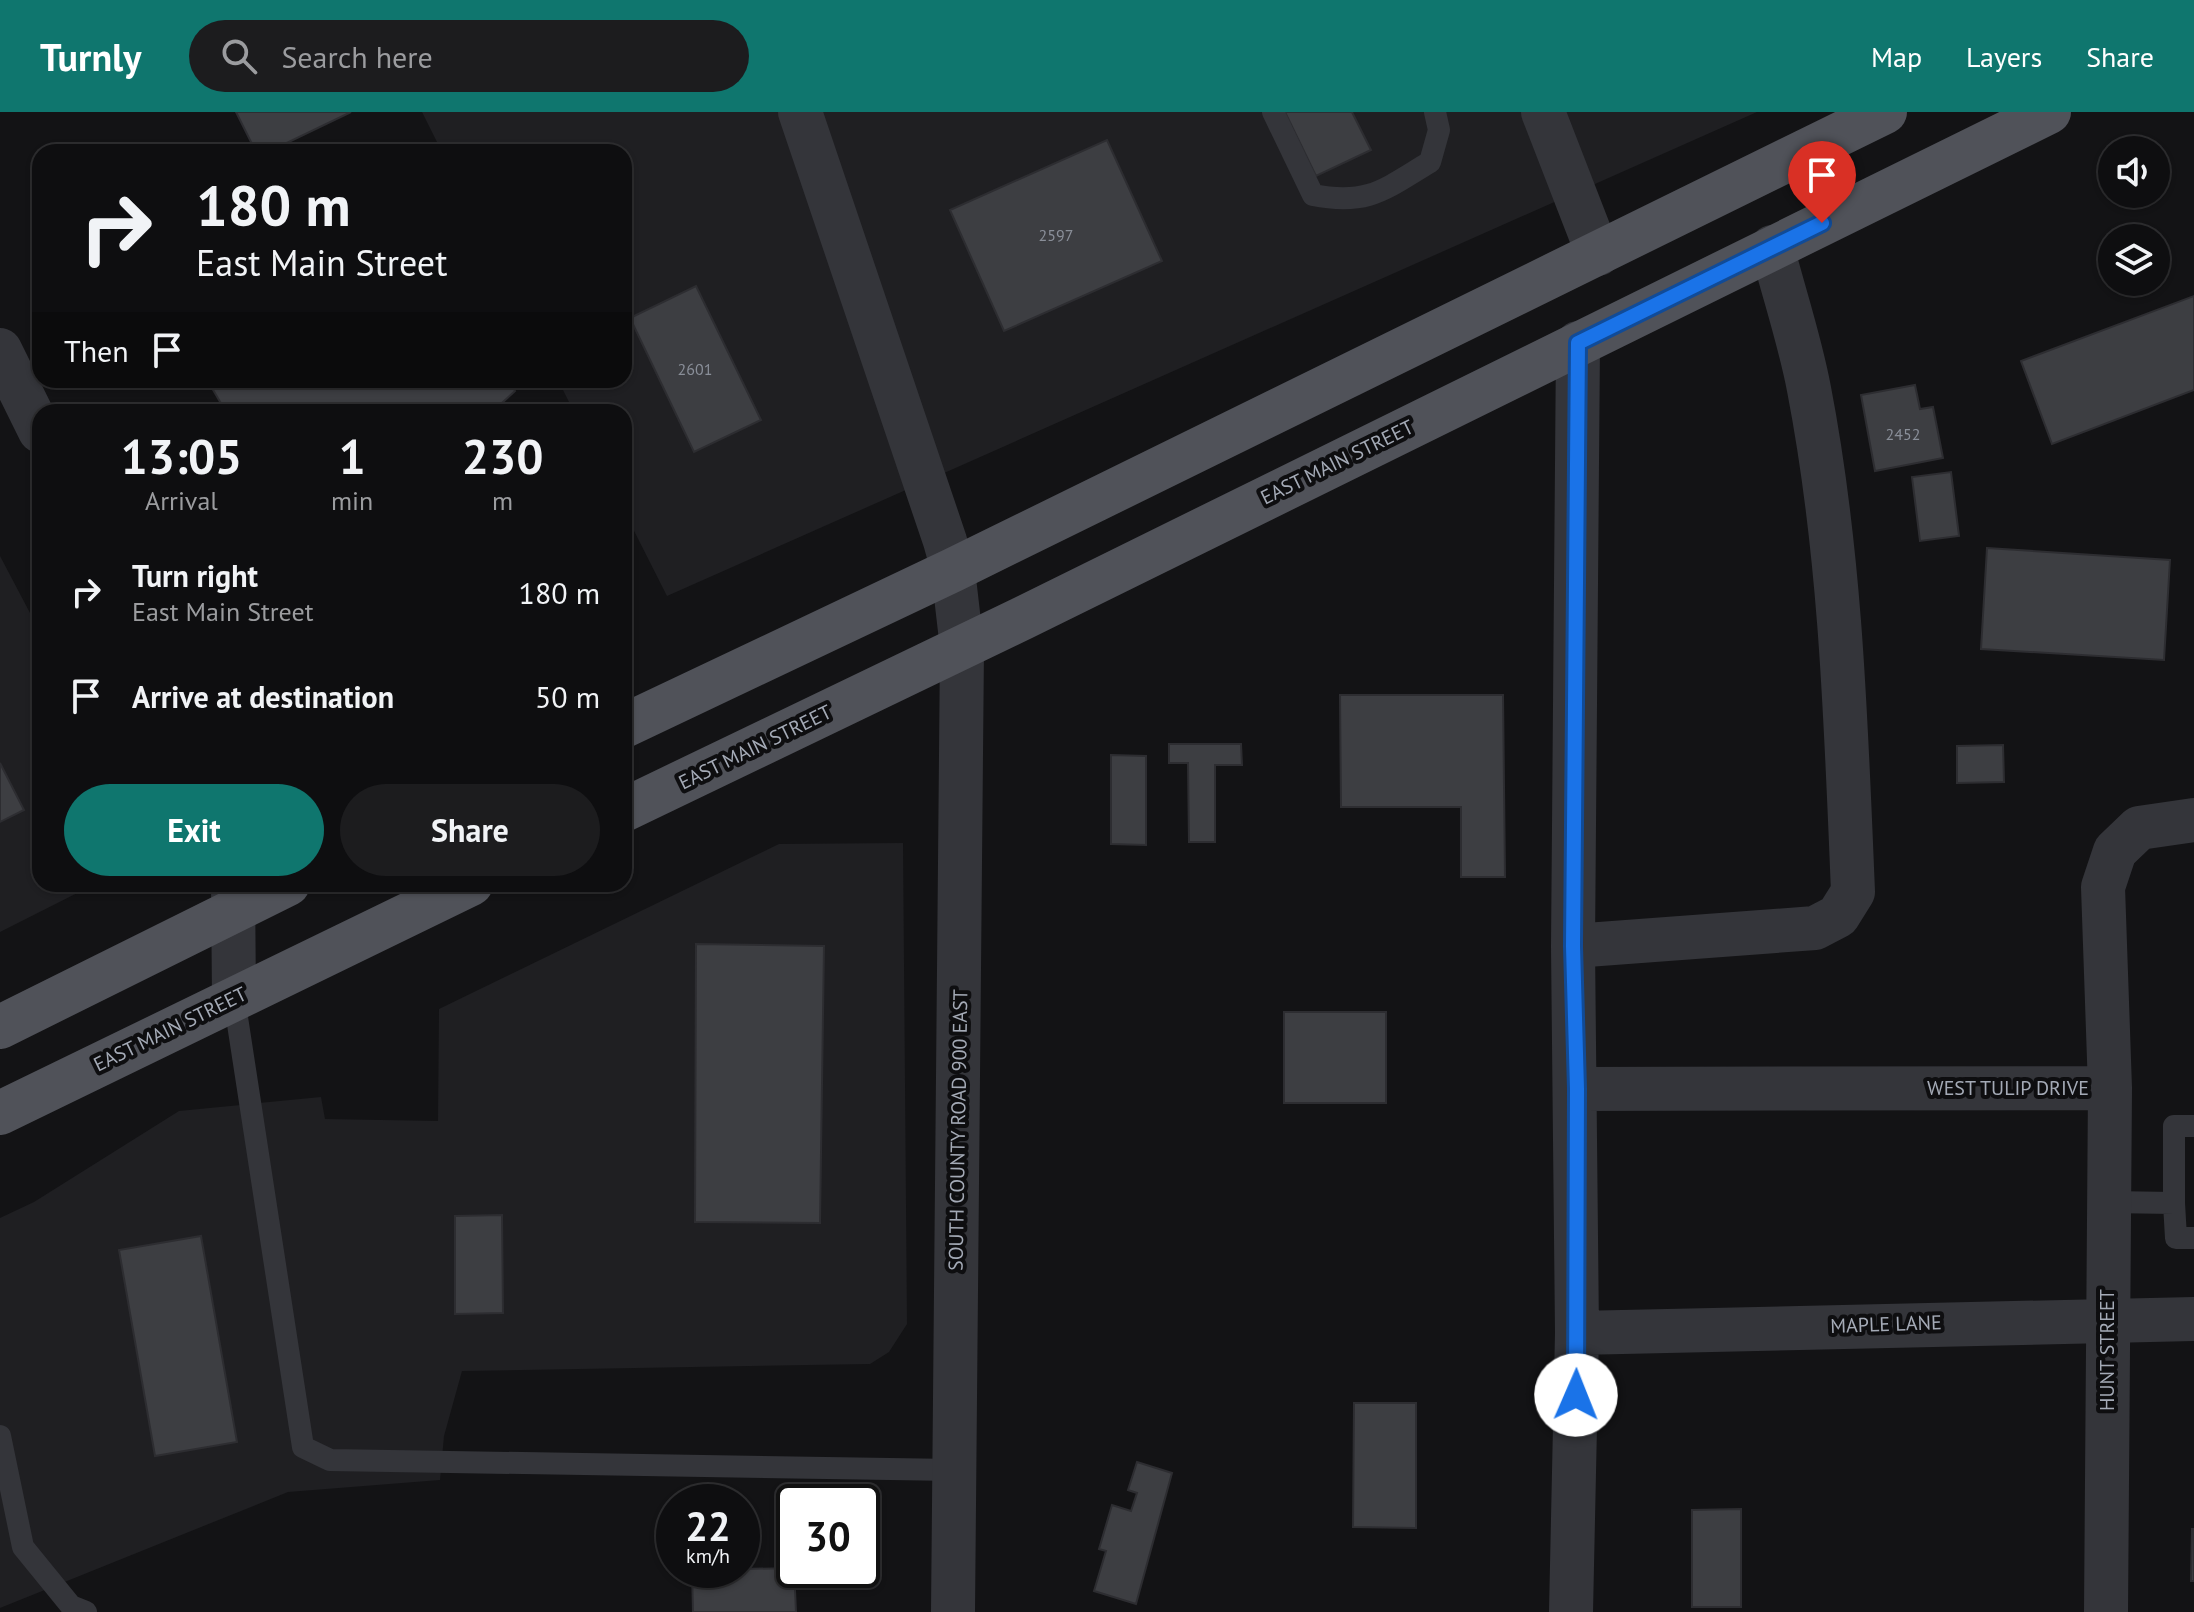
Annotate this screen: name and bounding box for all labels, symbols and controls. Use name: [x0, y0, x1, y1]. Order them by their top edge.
search box: [189, 20, 749, 92]
text: Turnly: [40, 32, 141, 81]
icon: search: [217, 34, 261, 78]
text: Search here: [281, 37, 433, 76]
text: Map: [1871, 38, 1922, 75]
text: Layers: [1966, 38, 2042, 75]
text: Share: [2086, 38, 2154, 75]
map controls: [2098, 136, 2170, 296]
button: sound: [2098, 136, 2170, 208]
pin: [1788, 141, 1856, 223]
icon: arrive: [1800, 153, 1844, 197]
text: 180 m: [196, 169, 351, 241]
icon: right: [64, 176, 168, 280]
button: layers: [2098, 224, 2170, 296]
house number: 2597: [1039, 225, 1073, 245]
text: East Main Street: [196, 239, 447, 286]
icon: arrive: [145, 328, 189, 372]
text: Then: [64, 331, 129, 370]
house number: 2601: [678, 359, 712, 379]
street label: EAST MAIN STREET: [1256, 414, 1418, 510]
house number: 2452: [1886, 424, 1920, 444]
text: 13:05: [121, 425, 242, 487]
text: 1: [338, 425, 366, 487]
text: 230: [462, 425, 543, 487]
text: Arrival: [145, 484, 218, 517]
text: min: [331, 484, 373, 517]
text: m: [492, 484, 513, 517]
text: Turn right: [132, 556, 258, 595]
icon: right: [64, 570, 108, 614]
text: 180 m: [519, 573, 600, 612]
text: East Main Street: [132, 595, 314, 628]
icon: arrive: [64, 674, 108, 718]
text: Arrive at destination: [132, 677, 394, 716]
text: 50 m: [535, 677, 600, 716]
street label: EAST MAIN STREET: [674, 699, 836, 795]
button: Exit: [64, 784, 324, 876]
button: Share: [340, 784, 600, 876]
street label: EAST MAIN STREET: [89, 981, 251, 1077]
street label: SOUTH COUNTY ROAD 900 EAST: [943, 989, 973, 1271]
street label: WEST TULIP DRIVE: [1927, 1075, 2089, 1101]
street label: HUNT STREET: [2094, 1289, 2120, 1411]
street label: MAPLE LANE: [1830, 1309, 1942, 1339]
position arrow: [1534, 1353, 1618, 1437]
speed limit sign: 30: [776, 1484, 880, 1588]
text: 22: [685, 1500, 731, 1552]
text: km/h: [686, 1543, 730, 1569]

